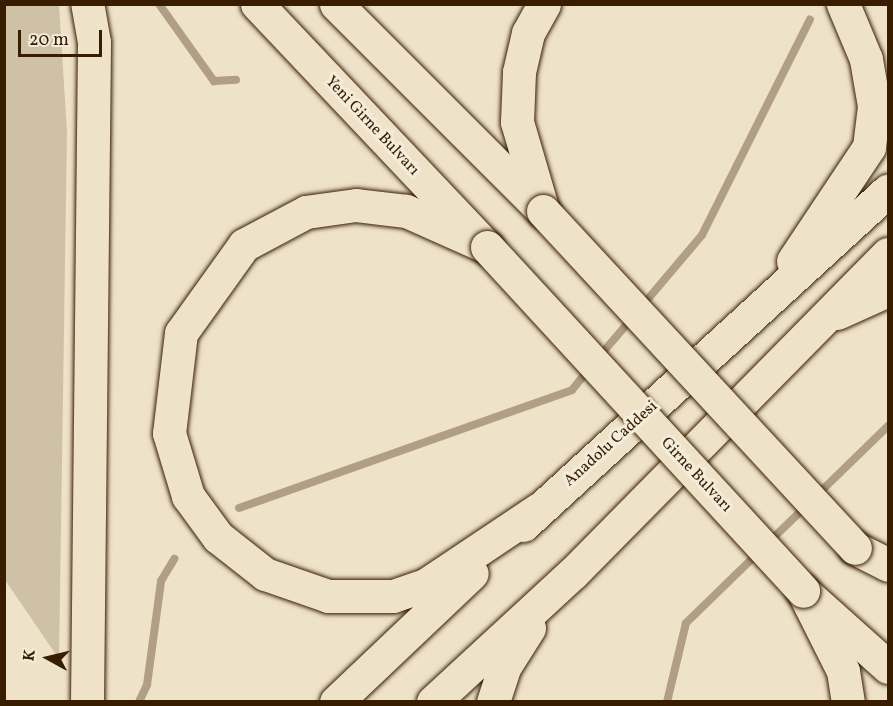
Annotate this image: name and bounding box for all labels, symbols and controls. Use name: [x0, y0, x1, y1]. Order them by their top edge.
scale bar: [21, 18, 105, 56]
text: 20 m: [29, 28, 69, 53]
street label: Yeni Girne Bulvarı: [321, 72, 423, 180]
street label: Anadolu Caddesi: [560, 397, 662, 491]
street label: Girne Bulvarı: [656, 434, 736, 516]
north arrow: [18, 628, 78, 688]
text: K: [18, 648, 42, 663]

